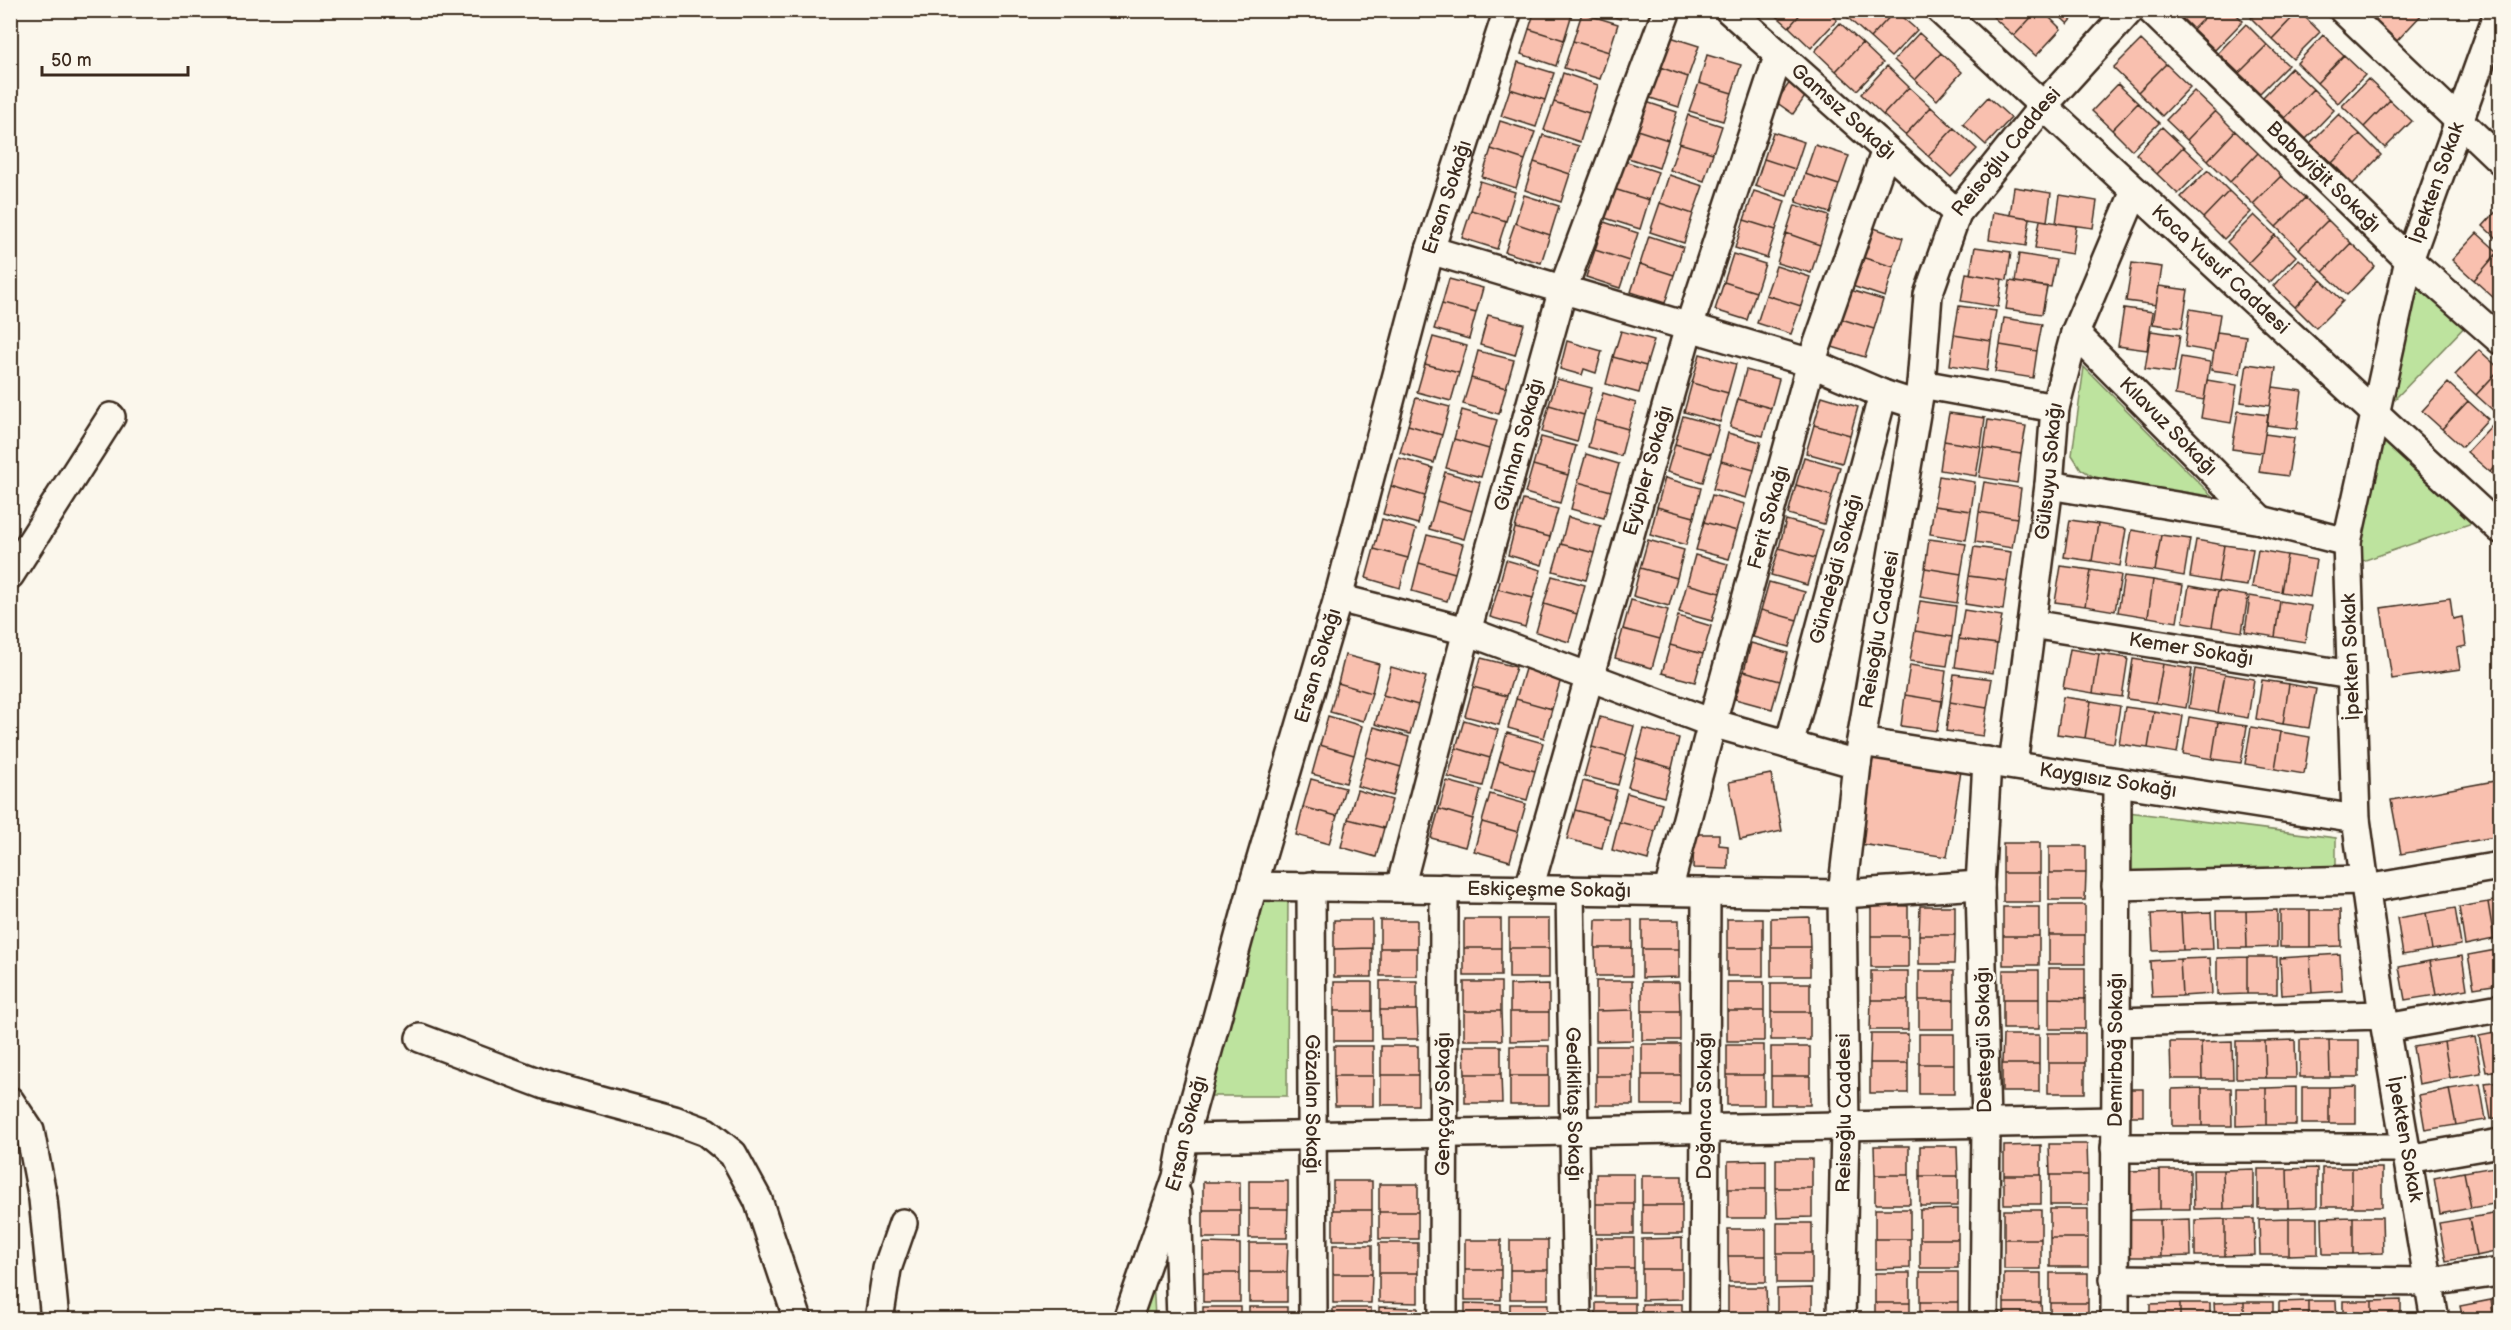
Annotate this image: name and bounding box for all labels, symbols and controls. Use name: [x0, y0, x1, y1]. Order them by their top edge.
scale bar: [42, 39, 188, 77]
text: 50 m: [51, 50, 92, 71]
street label: Gamsız Sokağı: [1786, 59, 1901, 165]
street label: Reisoğlu Caddesi: [1947, 82, 2066, 222]
street label: Babayiğit Sokağı: [2261, 116, 2385, 238]
street label: İpekten Sokak: [2403, 119, 2470, 247]
street label: Ersan Sokağı: [1417, 137, 1477, 257]
street label: Koca Yusuf Caddesi: [2146, 200, 2294, 340]
street label: Kılavuz Sokağı: [2114, 372, 2222, 481]
street label: Günhan Sokağı: [1489, 376, 1549, 514]
street label: Gülsuyu Sokağı: [2030, 400, 2068, 541]
street label: Eyüpler Sokağı: [1618, 403, 1678, 538]
street label: Ferit Sokağı: [1743, 463, 1794, 572]
street label: Gündeğdi Sokağı: [1805, 492, 1868, 647]
street label: Reisoğlu Caddesi: [1855, 549, 1905, 711]
street label: İpekten Sokak: [2336, 593, 2365, 721]
street label: Ersan Sokağı: [1290, 606, 1346, 726]
street label: Kemer Sokağı: [2127, 628, 2255, 671]
street label: Kaygısız Sokağı: [2038, 758, 2178, 803]
street label: Eskiçeşme Sokağı: [1467, 877, 1631, 903]
street label: Destegül Sokağı: [1971, 967, 1997, 1113]
street label: Demirbağ Sokağı: [2104, 973, 2128, 1127]
street label: Gediklitaş Sokağı: [1560, 1027, 1587, 1181]
street label: Genççay Sokağı: [1431, 1032, 1456, 1176]
street label: Doğanca Sokağı: [1693, 1032, 1717, 1180]
street label: Reisoğlu Caddesi: [1832, 1033, 1857, 1193]
street label: Gözalan Sokağı: [1300, 1034, 1324, 1174]
street label: Ersan Sokağı: [1161, 1073, 1213, 1195]
street label: İpekten Sokak: [2382, 1074, 2429, 1204]

